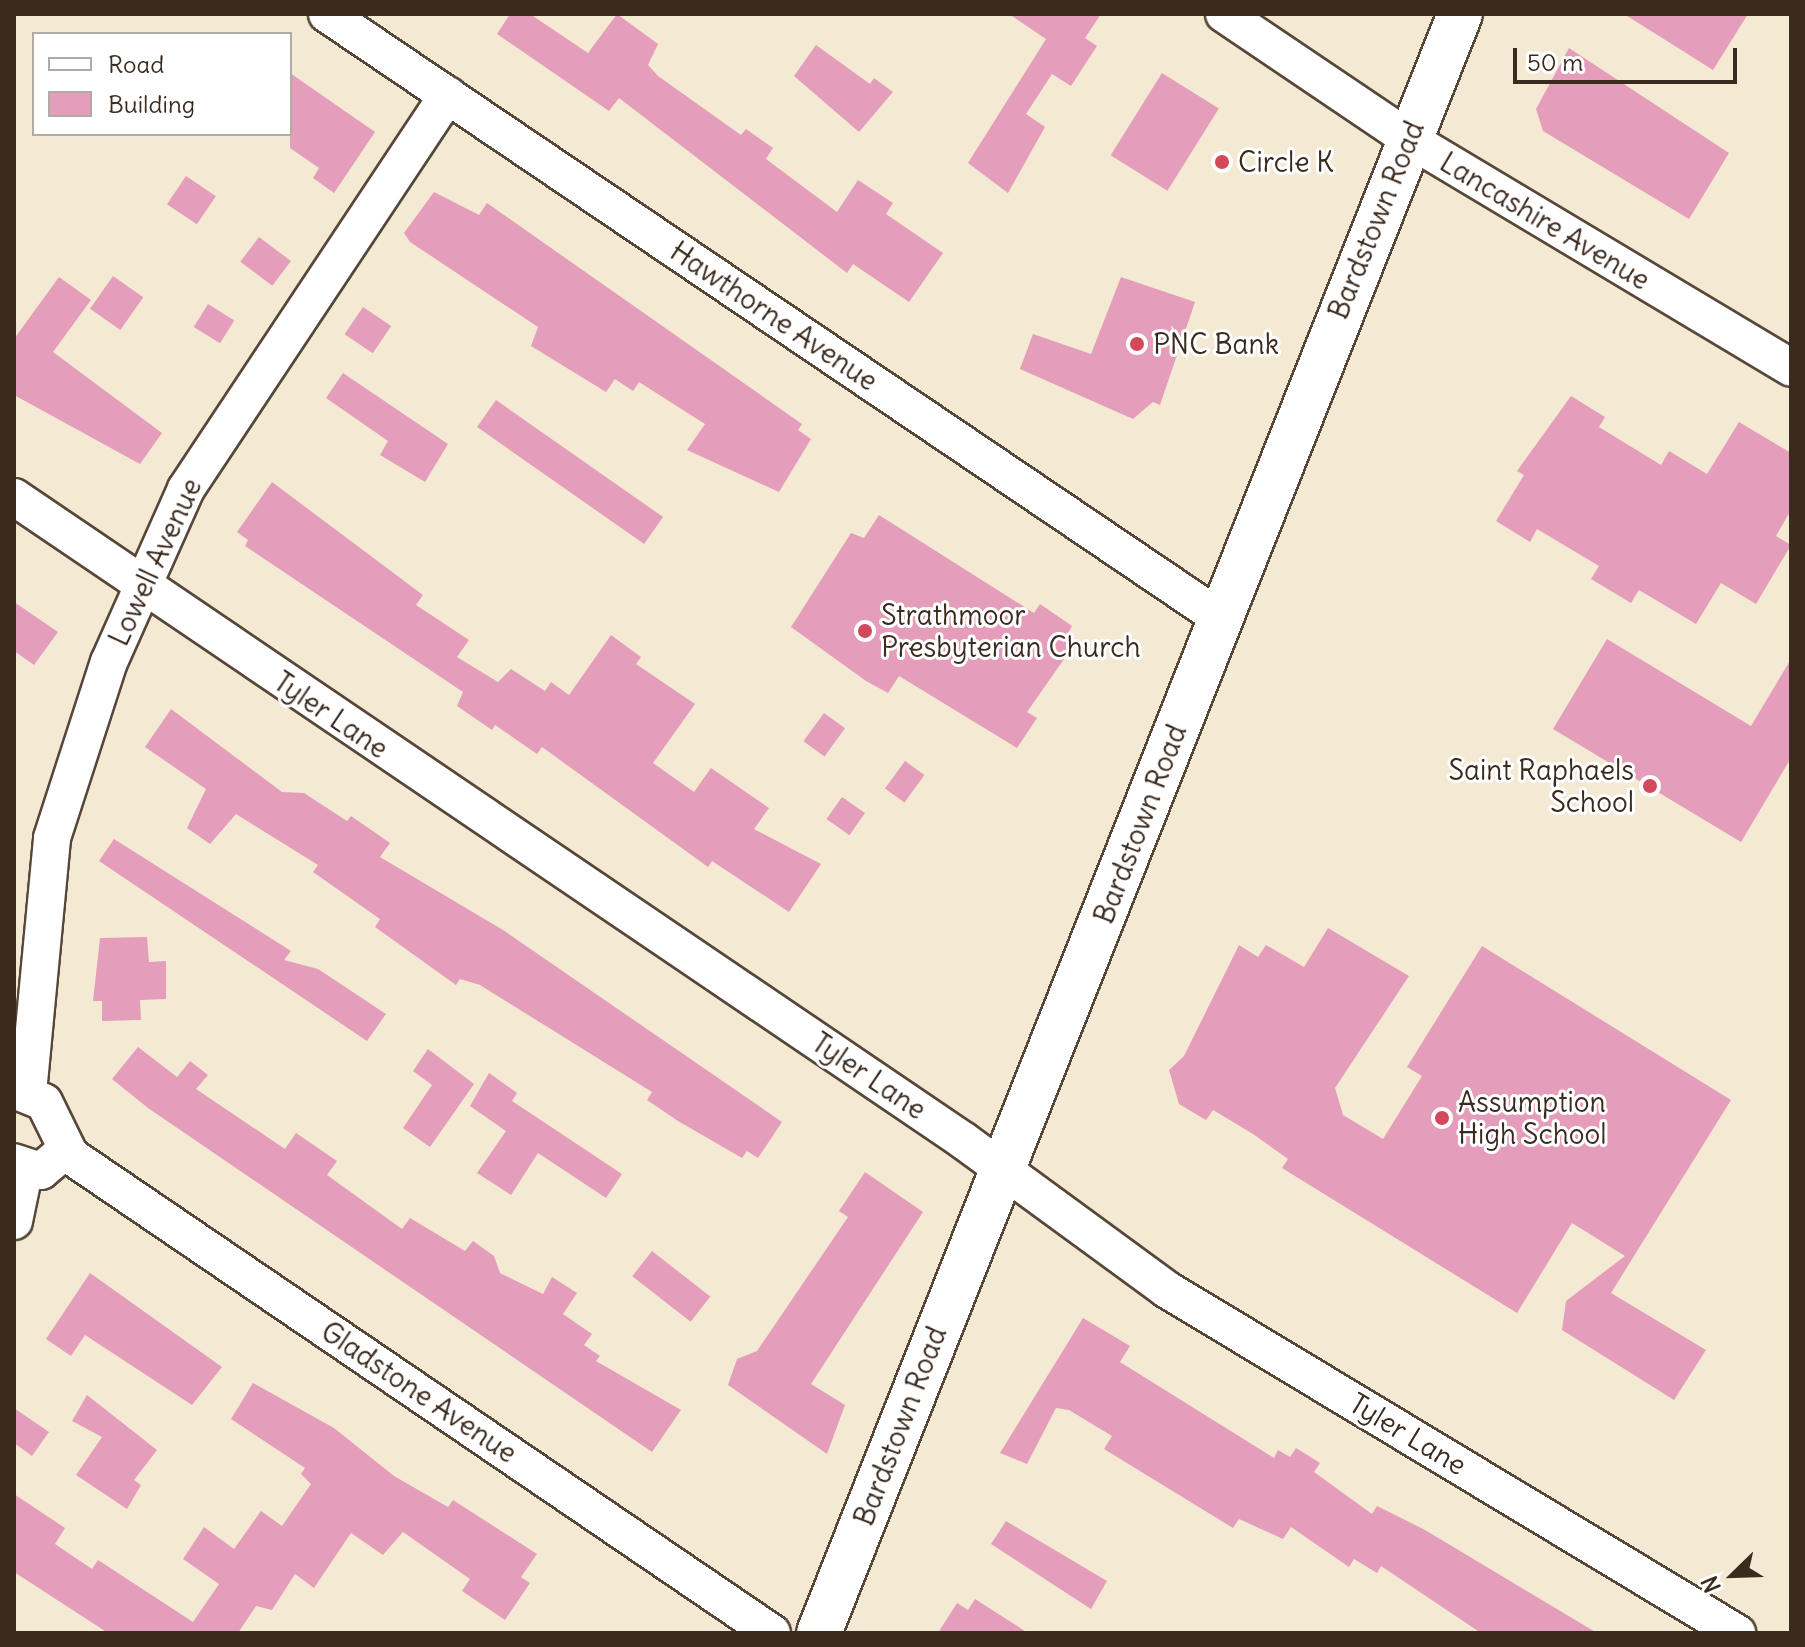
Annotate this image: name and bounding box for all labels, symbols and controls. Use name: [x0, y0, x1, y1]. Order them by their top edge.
legend: [32, 32, 292, 136]
scale bar: [1517, 32, 1741, 82]
text: 50 m: [1527, 47, 1583, 77]
text: Road: [108, 49, 164, 79]
text: Building: [108, 89, 195, 119]
street label: Bardstown Road: [1321, 116, 1431, 324]
place label: Circle K: [1238, 145, 1333, 179]
street label: Lancashire Avenue: [1434, 145, 1656, 297]
marker: Circle K: [1213, 153, 1231, 171]
street label: Hawthorne Avenue: [664, 234, 884, 398]
place label: PNC Bank: [1153, 327, 1279, 361]
marker: PNC Bank: [1128, 335, 1146, 353]
street label: Lowell Avenue: [102, 473, 208, 651]
place label: Strathmoor Presbyterian Church: [881, 598, 1141, 664]
marker: Strathmoor Presbyterian Church: [856, 622, 874, 640]
street label: Tyler Lane: [268, 665, 394, 765]
street label: Bardstown Road: [1087, 720, 1193, 928]
place label: Saint Raphaels School: [1448, 753, 1634, 819]
marker: Saint Raphaels School: [1641, 777, 1659, 795]
street label: Tyler Lane: [806, 1026, 932, 1126]
place label: Assumption High School: [1458, 1085, 1607, 1151]
marker: Assumption High School: [1433, 1109, 1451, 1127]
street label: Gladstone Avenue: [315, 1314, 523, 1470]
street label: Bardstown Road: [847, 1322, 953, 1530]
street label: Tyler Lane: [1343, 1386, 1473, 1482]
north arrow: [1693, 1535, 1773, 1615]
text: N: [1695, 1572, 1727, 1597]

